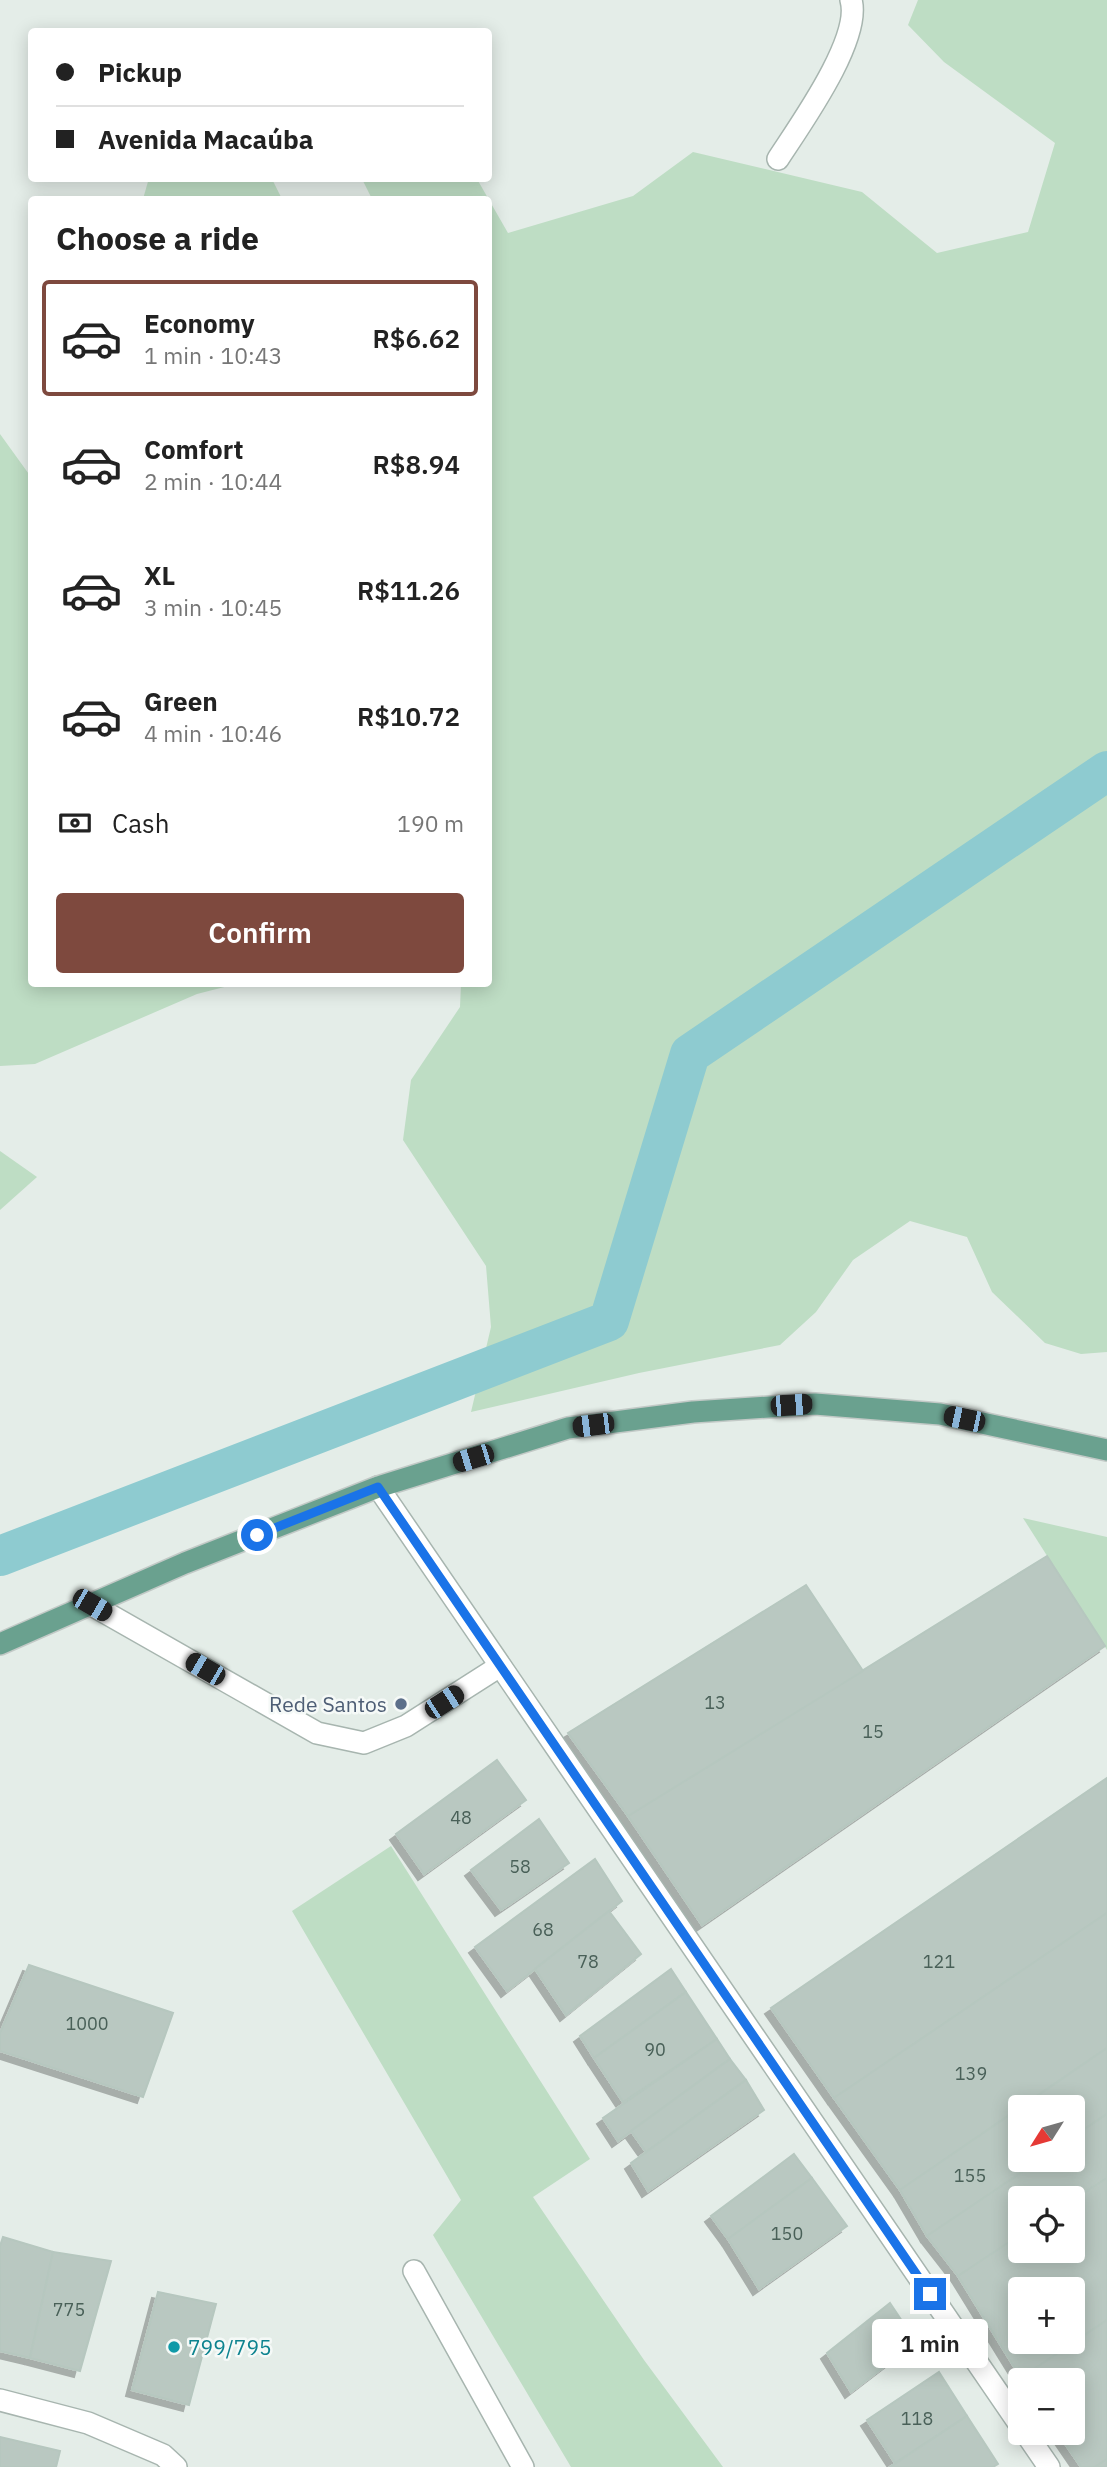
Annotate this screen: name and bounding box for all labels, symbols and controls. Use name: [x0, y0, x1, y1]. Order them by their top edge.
text: Pickup: [98, 55, 182, 89]
text: Avenida Macaúba: [98, 122, 314, 156]
text: Choose a ride: [56, 217, 259, 259]
text: Economy: [144, 306, 255, 340]
icon: car: [60, 307, 123, 370]
text: R$6.62: [373, 321, 460, 355]
text: 1 min · 10:43: [144, 340, 282, 370]
text: Comfort: [144, 432, 243, 466]
icon: car: [60, 433, 123, 496]
text: R$8.94: [373, 447, 460, 481]
text: 2 min · 10:44: [144, 466, 282, 496]
text: XL: [144, 558, 175, 592]
icon: car: [60, 559, 123, 622]
text: R$11.26: [357, 573, 460, 607]
text: 3 min · 10:45: [144, 592, 282, 622]
text: Green: [144, 684, 218, 718]
icon: car: [60, 685, 123, 748]
text: R$10.72: [357, 699, 460, 733]
text: 4 min · 10:46: [144, 718, 282, 748]
icon: cash: [56, 804, 94, 842]
text: Cash: [112, 806, 169, 840]
text: 190 m: [397, 808, 464, 838]
button: Confirm: [56, 893, 464, 973]
car: [770, 1393, 813, 1417]
car: [942, 1404, 987, 1434]
car: [571, 1412, 616, 1438]
car: [450, 1442, 497, 1474]
route start: [241, 1519, 273, 1551]
car: [69, 1585, 116, 1625]
car: [182, 1649, 229, 1689]
car: [421, 1682, 468, 1722]
place label: Rede Santos: [269, 1690, 387, 1718]
house number: 13: [704, 1691, 726, 1714]
marker: Rede Santos: [393, 1696, 409, 1712]
house number: 15: [862, 1720, 884, 1743]
house number: 48: [450, 1806, 472, 1829]
house number: 58: [509, 1855, 531, 1878]
house number: 68: [532, 1918, 554, 1941]
house number: 78: [577, 1950, 599, 1973]
house number: 121: [923, 1950, 955, 1973]
house number: 1000: [65, 2012, 109, 2035]
house number: 90: [644, 2038, 666, 2061]
house number: 139: [955, 2062, 987, 2085]
north arrow: [1008, 2095, 1085, 2172]
map controls: [1008, 2095, 1085, 2445]
house number: 155: [954, 2164, 986, 2187]
button: locate: [1008, 2186, 1085, 2263]
house number: 150: [771, 2222, 803, 2245]
button: +: [1008, 2277, 1085, 2354]
route end: [914, 2278, 946, 2310]
house number: 775: [53, 2298, 85, 2321]
callout: 1 min: [872, 2318, 988, 2368]
text: 1 min: [900, 2328, 960, 2358]
place label: 799/795: [188, 2333, 272, 2361]
marker: 799/795: [166, 2339, 182, 2355]
button: −: [1008, 2368, 1085, 2445]
house number: 118: [901, 2407, 933, 2430]

